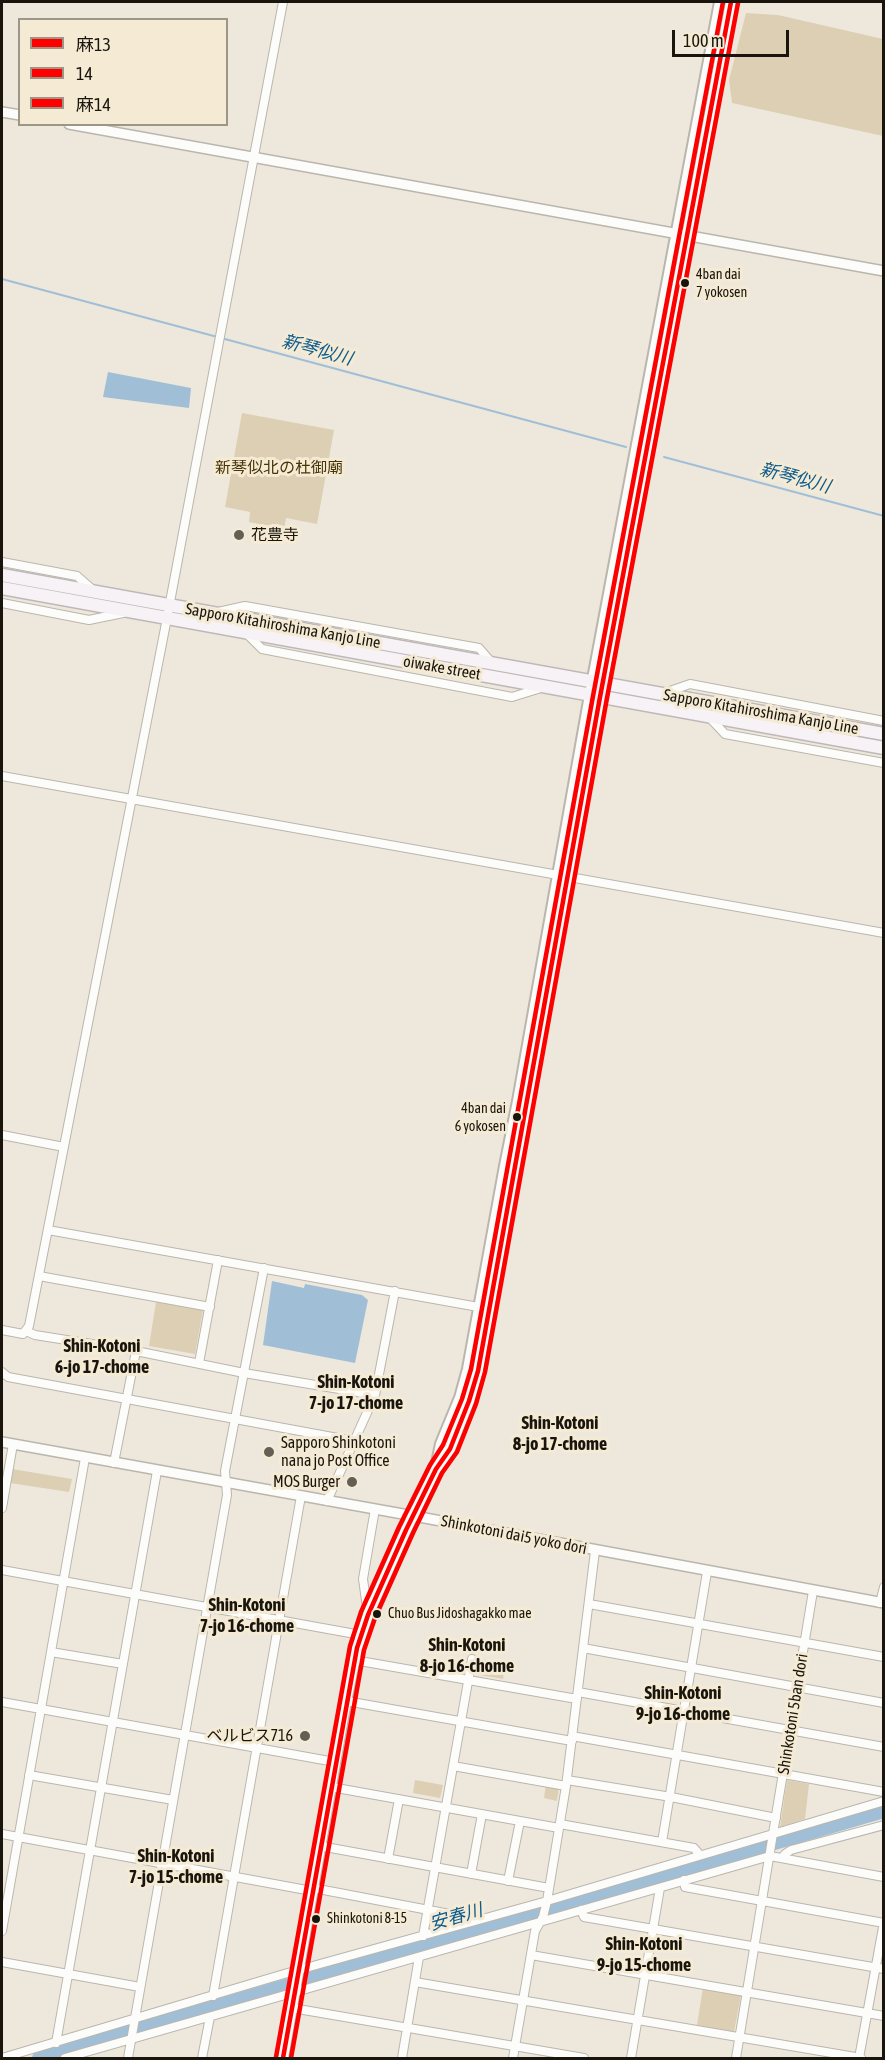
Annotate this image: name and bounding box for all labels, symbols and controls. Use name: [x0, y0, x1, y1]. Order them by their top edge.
legend: [18, 18, 228, 126]
scale bar: [675, 18, 792, 56]
text: 100 m: [683, 30, 724, 51]
text: 麻13: [76, 34, 111, 55]
text: 14: [76, 63, 93, 84]
text: 麻14: [76, 94, 111, 115]
place label: 4ban dai 7 yokosen: [696, 267, 747, 300]
marker: 4ban dai 7 yokosen: [679, 277, 691, 289]
water label: 新琴似川: [279, 330, 355, 370]
park label: 新琴似北の杜御廟: [215, 458, 343, 478]
water label: 新琴似川: [757, 458, 833, 498]
place label: 花豊寺: [251, 525, 299, 545]
marker: 花豊寺: [232, 528, 246, 542]
street label: Sapporo Kitahiroshima Kanjo Line: [184, 599, 382, 653]
street label: oiwake street: [402, 652, 482, 684]
street label: Sapporo Kitahiroshima Kanjo Line: [662, 685, 860, 739]
place label: 4ban dai 6 yokosen: [455, 1101, 506, 1134]
marker: 4ban dai 6 yokosen: [511, 1111, 523, 1123]
district label: Shin-Kotoni 6-jo 17-chome: [55, 1335, 149, 1378]
district label: Shin-Kotoni 7-jo 17-chome: [309, 1371, 403, 1414]
district label: Shin-Kotoni 8-jo 17-chome: [513, 1412, 607, 1454]
place label: Sapporo Shinkotoni nana jo Post Office: [281, 1433, 396, 1471]
marker: Sapporo Shinkotoni nana jo Post Office: [262, 1445, 276, 1459]
place label: MOS Burger: [273, 1472, 340, 1492]
marker: MOS Burger: [345, 1475, 359, 1489]
street label: Shinkotoni dai5 yoko dori: [439, 1511, 589, 1559]
district label: Shin-Kotoni 7-jo 16-chome: [200, 1594, 294, 1636]
place label: Chuo Bus Jidoshagakko mae: [388, 1606, 531, 1622]
marker: Chuo Bus Jidoshagakko mae: [371, 1608, 383, 1620]
district label: Shin-Kotoni 8-jo 16-chome: [420, 1634, 514, 1676]
street label: Shinkotoni 5ban dori: [774, 1652, 812, 1776]
district label: Shin-Kotoni 9-jo 16-chome: [636, 1682, 730, 1724]
place label: ベルビス716: [206, 1726, 293, 1746]
marker: ベルビス716: [298, 1729, 312, 1743]
district label: Shin-Kotoni 7-jo 15-chome: [129, 1845, 223, 1888]
water label: 安春川: [427, 1899, 485, 1935]
place label: Shinkotoni 8-15: [327, 1911, 407, 1927]
marker: Shinkotoni 8-15: [310, 1913, 322, 1925]
district label: Shin-Kotoni 9-jo 15-chome: [597, 1933, 691, 1976]

